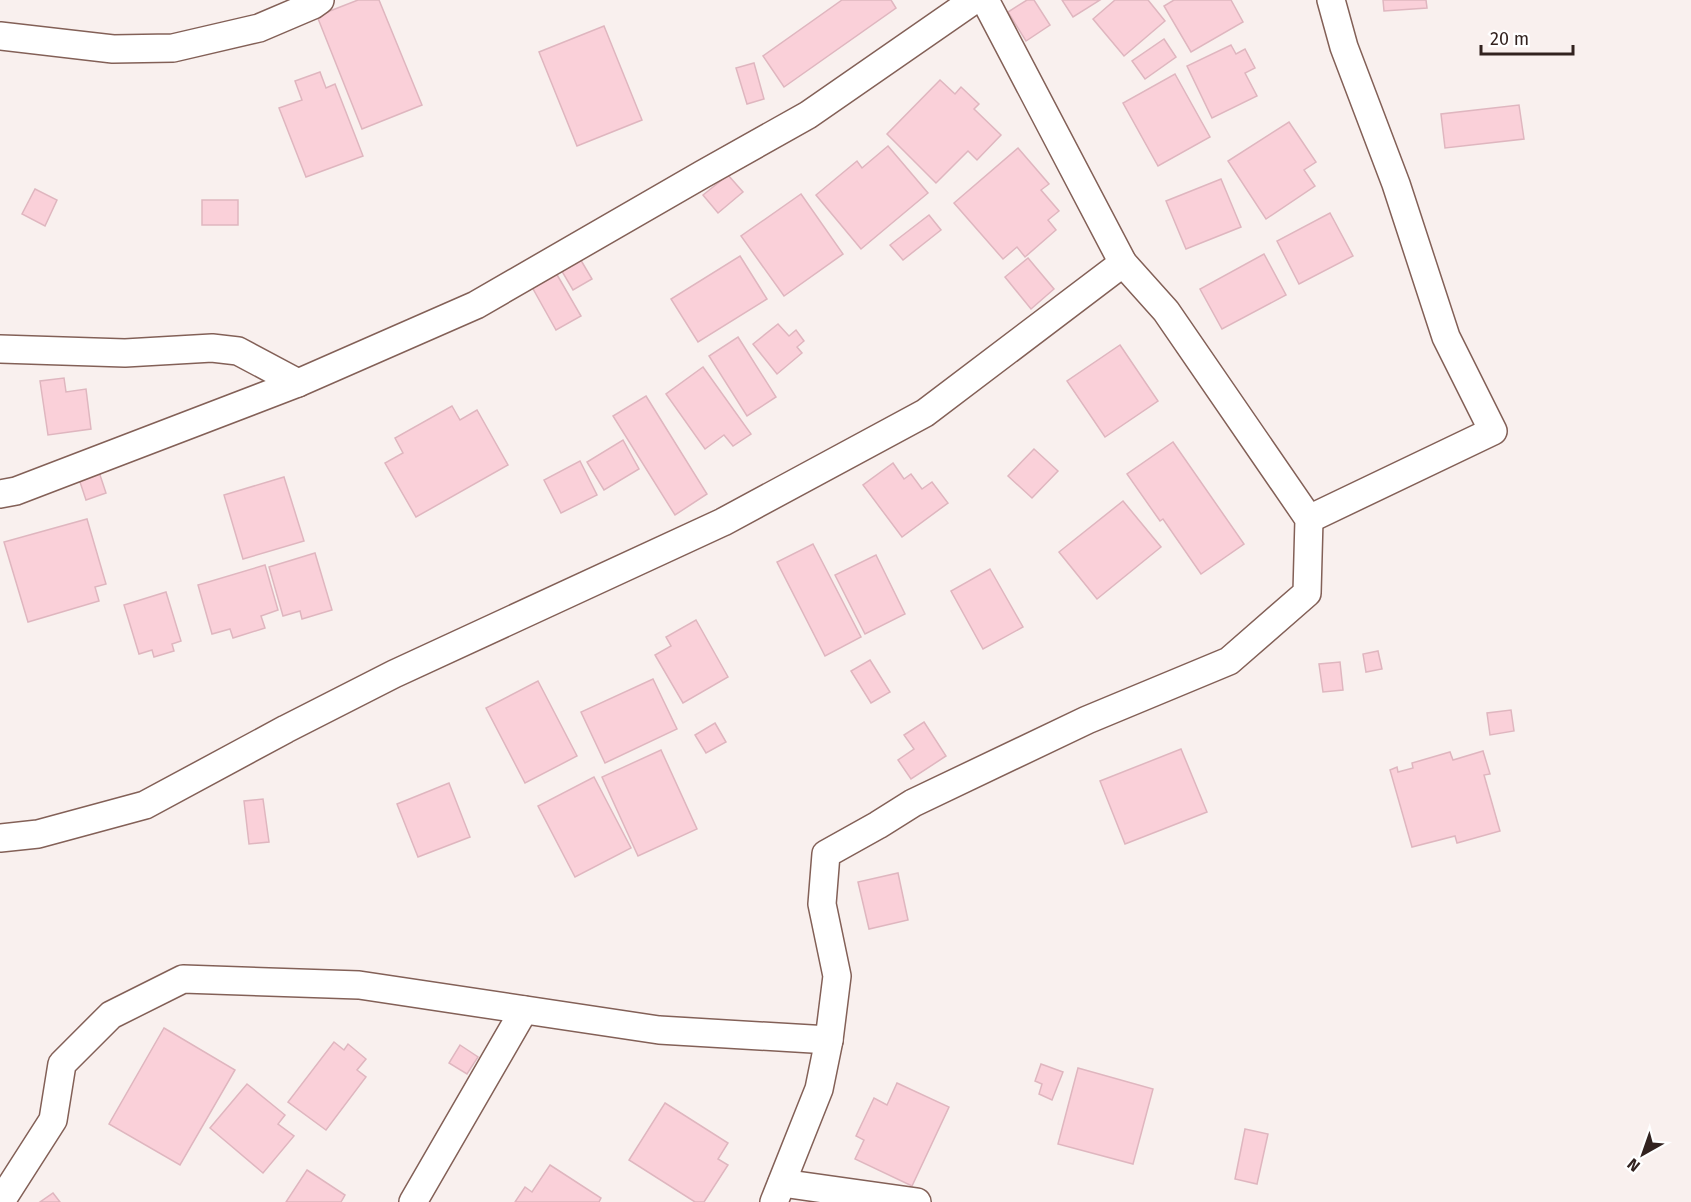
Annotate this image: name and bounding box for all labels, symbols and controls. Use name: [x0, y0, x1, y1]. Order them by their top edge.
scale bar: [1481, 18, 1572, 56]
text: 20 m: [1490, 28, 1529, 50]
north arrow: [1613, 1124, 1673, 1184]
text: N: [1624, 1154, 1644, 1176]

